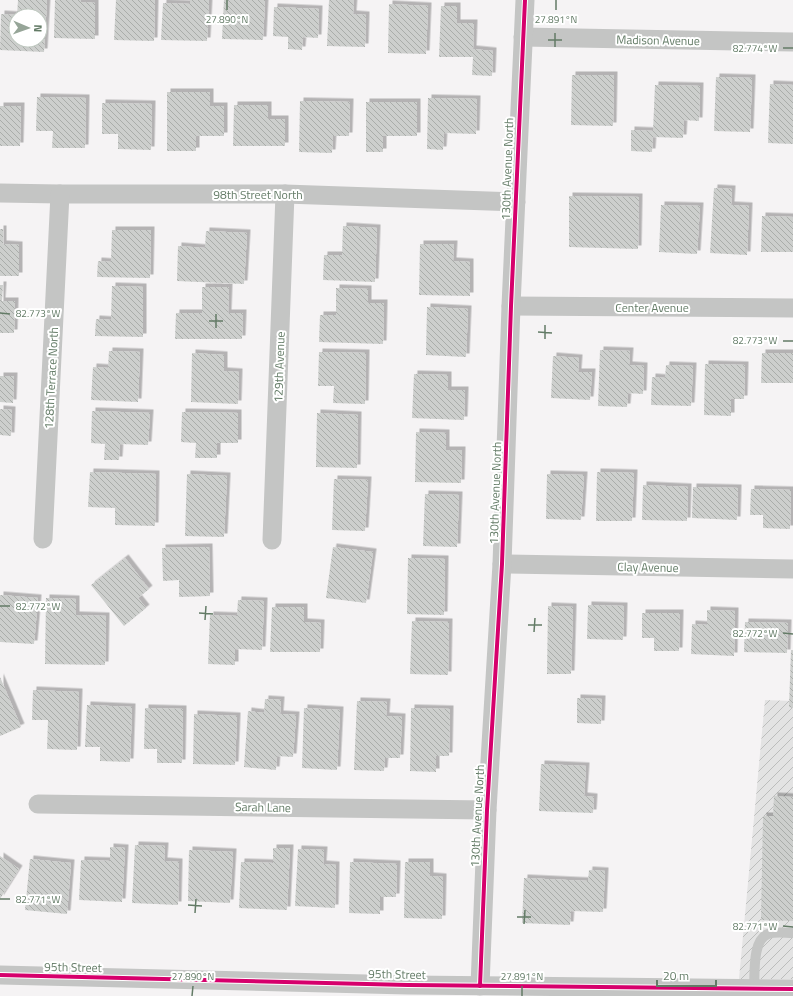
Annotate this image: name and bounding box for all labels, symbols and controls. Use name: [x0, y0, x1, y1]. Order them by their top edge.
north arrow: [8, 8, 48, 48]
text: 27.890°N: [206, 12, 248, 27]
text: 27.891°N: [535, 12, 577, 27]
text: N: [30, 24, 46, 32]
street label: Madison Avenue: [616, 30, 700, 50]
text: 82.774°W: [733, 41, 777, 56]
street label: 130th Avenue North: [496, 117, 518, 221]
street label: 98th Street North: [213, 185, 303, 204]
street label: Center Avenue: [615, 298, 689, 317]
text: 82.773°W: [16, 306, 60, 321]
street label: 128th Terrace North: [39, 327, 63, 429]
street label: 129th Avenue: [268, 331, 290, 403]
text: 82.773°W: [733, 333, 777, 348]
street label: 130th Avenue North: [484, 441, 506, 545]
street label: Clay Avenue: [617, 557, 679, 577]
text: 82.772°W: [16, 599, 60, 614]
text: 82.772°W: [733, 626, 777, 641]
street label: 130th Avenue North: [465, 764, 489, 868]
street label: Sarah Lane: [235, 797, 291, 817]
text: 82.771°W: [16, 892, 60, 907]
text: 82.771°W: [733, 919, 777, 934]
street label: 95th Street: [44, 957, 103, 977]
scale bar: [657, 962, 716, 988]
street label: 95th Street: [368, 964, 427, 984]
text: 20 m: [663, 966, 689, 985]
text: 27.890°N: [172, 969, 214, 984]
text: 27.891°N: [501, 969, 543, 984]

